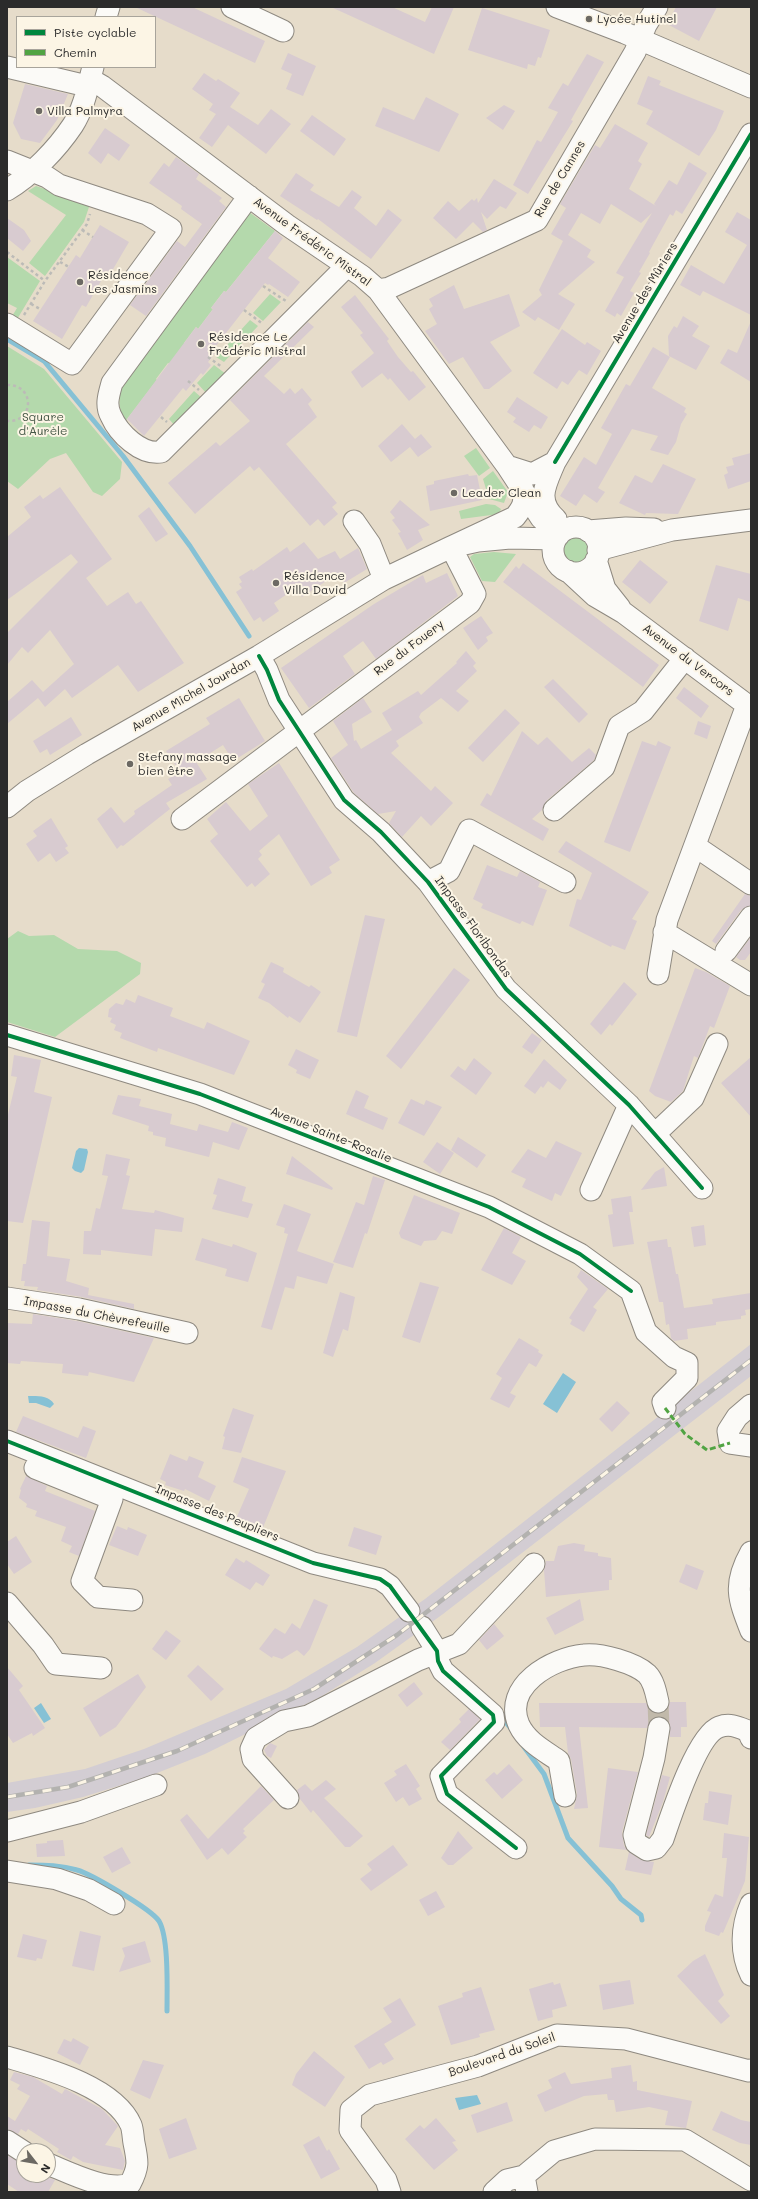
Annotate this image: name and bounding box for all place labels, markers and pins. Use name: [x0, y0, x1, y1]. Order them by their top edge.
place label: Lycée Hutinel: [597, 12, 676, 26]
marker: Lycée Hutinel: [584, 14, 594, 24]
place label: Villa Palmyra: [47, 104, 123, 118]
marker: Villa Palmyra: [34, 106, 44, 116]
place label: Résidence Les Jasmins: [88, 268, 157, 296]
marker: Résidence Les Jasmins: [75, 277, 85, 287]
place label: Résidence Le Frédéric Mistral: [209, 330, 306, 358]
marker: Résidence Le Frédéric Mistral: [196, 339, 206, 349]
place label: Leader Clean: [462, 486, 541, 500]
marker: Leader Clean: [449, 488, 459, 498]
place label: Résidence Villa David: [284, 569, 346, 597]
marker: Résidence Villa David: [271, 578, 281, 588]
place label: Stefany massage bien être: [138, 750, 237, 778]
marker: Stefany massage bien être: [125, 759, 135, 769]

